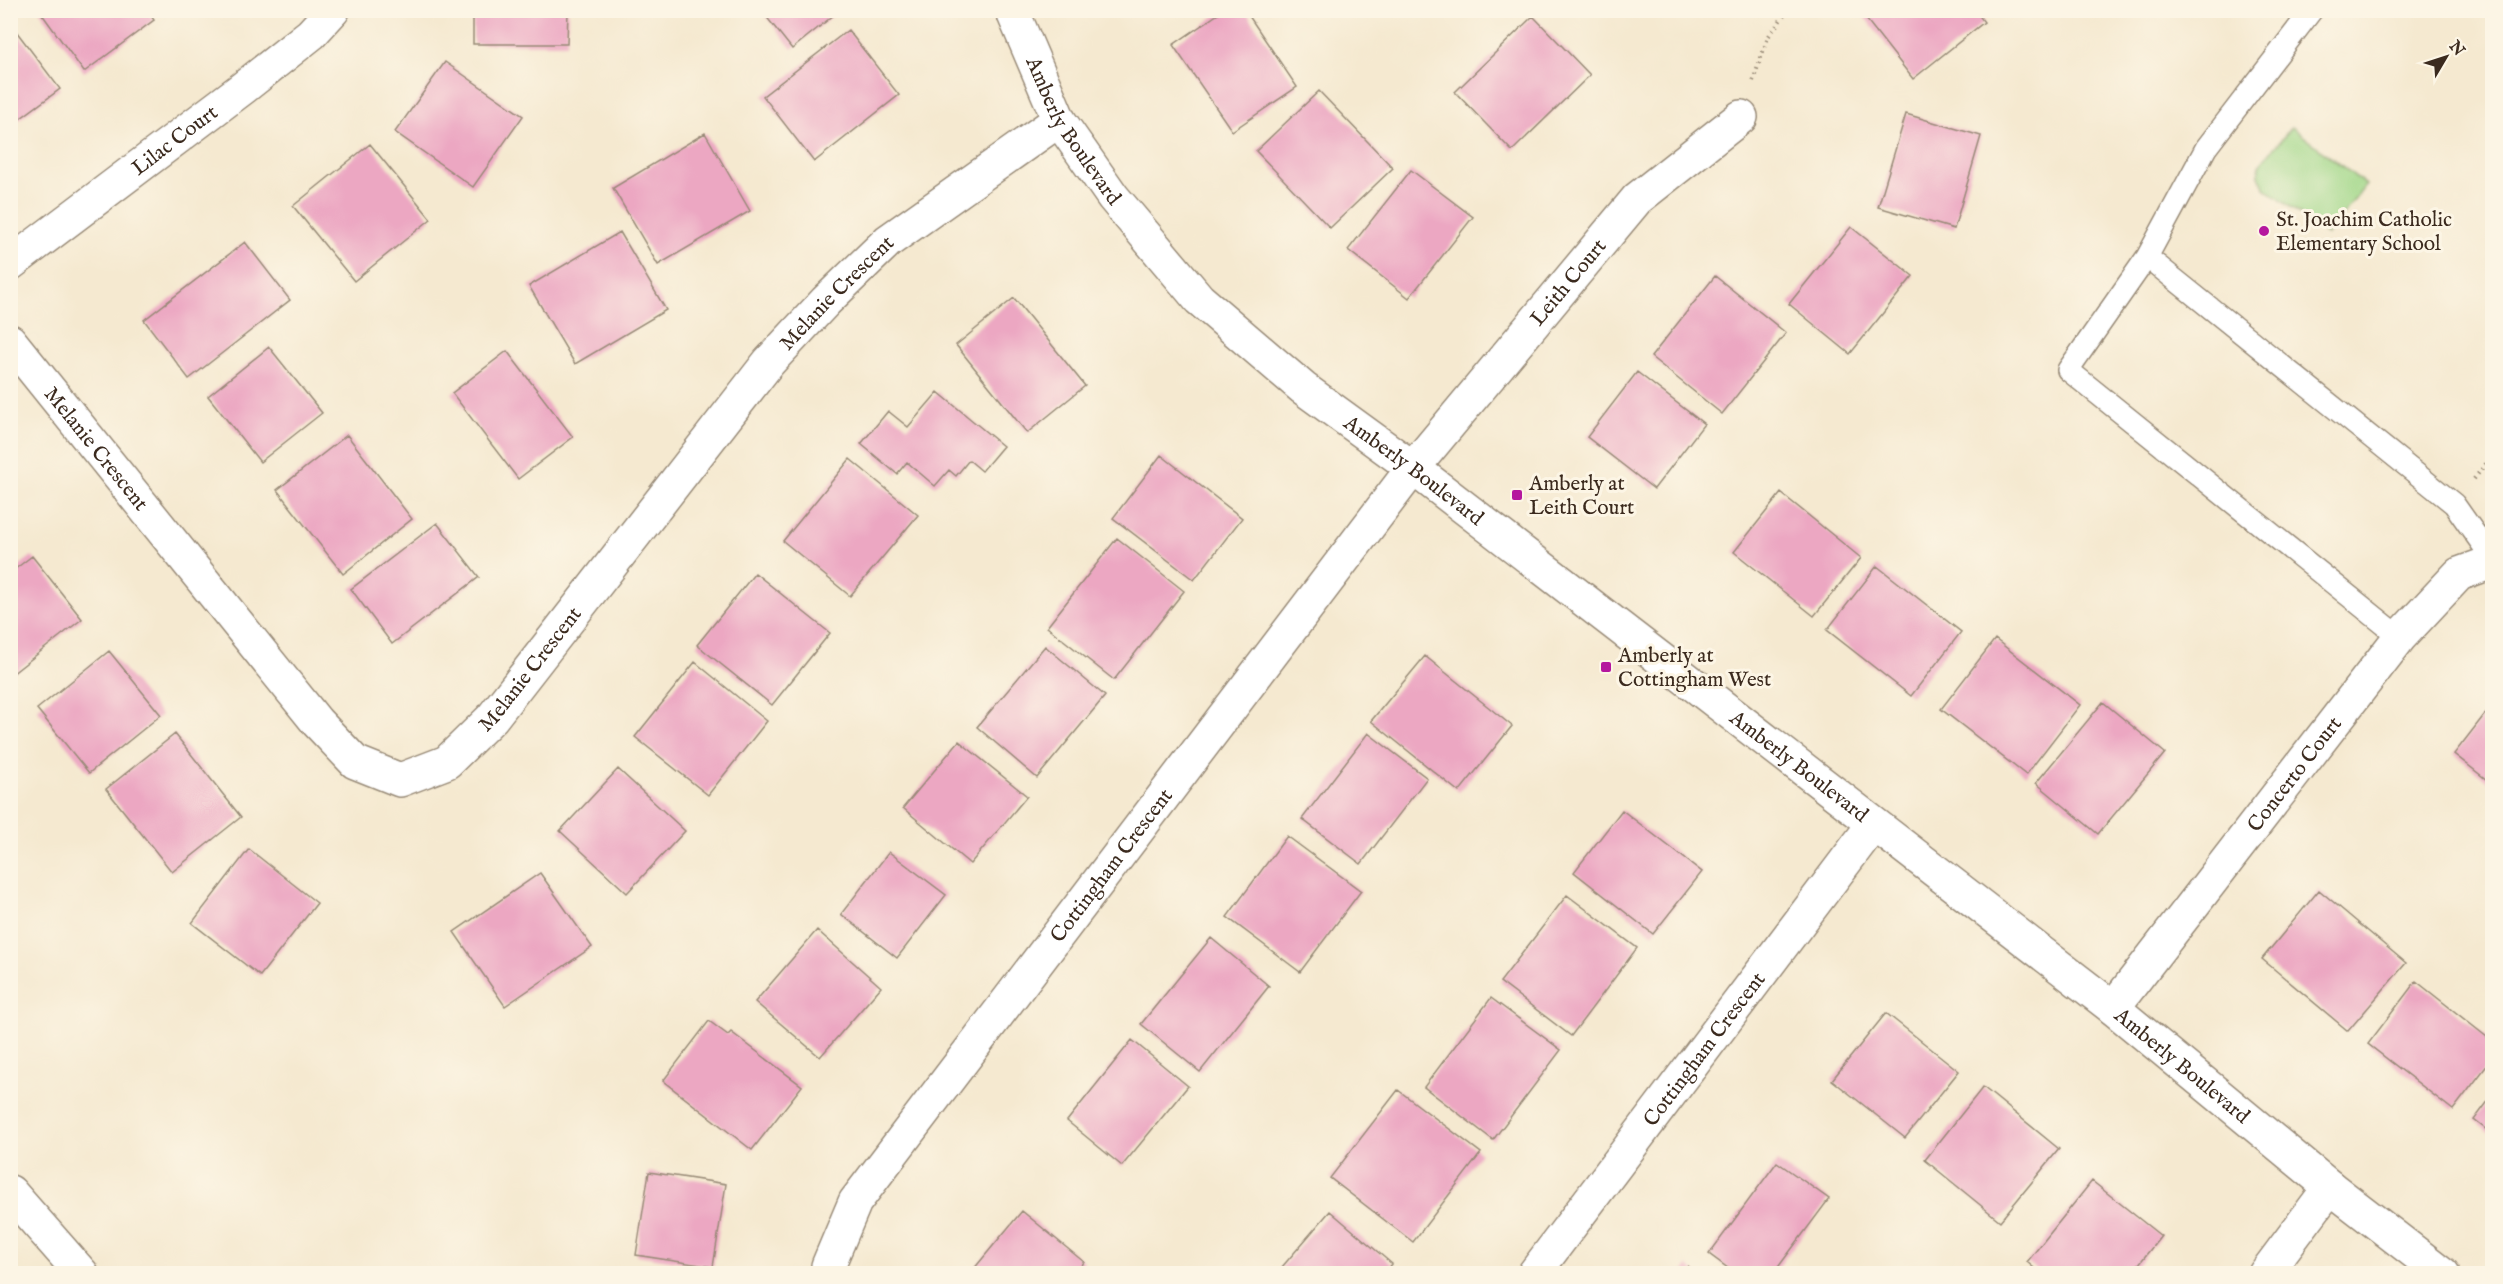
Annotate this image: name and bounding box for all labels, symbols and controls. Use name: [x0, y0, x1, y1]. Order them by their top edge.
north arrow: [2416, 27, 2476, 87]
text: N: [2443, 36, 2468, 61]
street label: Amberly Boulevard: [1018, 52, 1127, 212]
street label: Lilac Court: [127, 100, 224, 182]
place label: St. Joachim Catholic Elementary School: [2276, 207, 2452, 258]
marker: St. Joachim Catholic Elementary School: [2257, 224, 2271, 238]
street label: Melanie Crescent: [774, 230, 900, 357]
street label: Leith Court: [1525, 234, 1613, 332]
street label: Melanie Crescent: [37, 382, 154, 517]
street label: Amberly Boulevard: [1337, 409, 1489, 533]
place label: Amberly at Leith Court: [1528, 471, 1634, 522]
marker: Amberly at Leith Court: [1510, 488, 1524, 502]
street label: Melanie Crescent: [474, 602, 588, 739]
place label: Amberly at Cottingham West: [1617, 643, 1771, 694]
marker: Amberly at Cottingham West: [1599, 660, 1613, 674]
street label: Amberly Boulevard: [1723, 705, 1874, 830]
street label: Concerto Court: [2242, 712, 2349, 838]
street label: Cottingham Crescent: [1045, 784, 1179, 949]
street label: Cottingham Crescent: [1638, 967, 1772, 1133]
street label: Amberly Boulevard: [2107, 1002, 2255, 1131]

